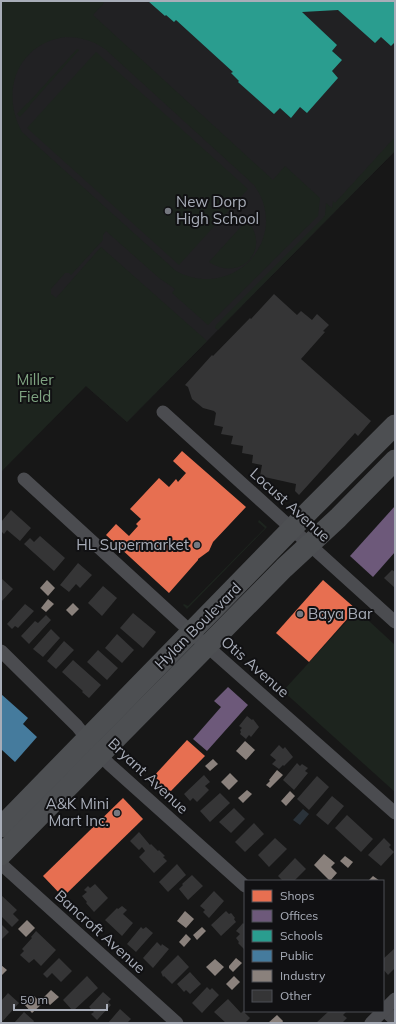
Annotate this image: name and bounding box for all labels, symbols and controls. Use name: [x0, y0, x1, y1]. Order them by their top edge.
place label: New Dorp High School: [176, 192, 259, 228]
marker: New Dorp High School: [163, 206, 173, 216]
park label: Miller Field: [16, 370, 54, 406]
street label: Locust Avenue: [246, 464, 334, 546]
place label: HL Supermarket: [76, 535, 189, 554]
marker: HL Supermarket: [192, 540, 202, 550]
street label: Hylan Boulevard: [150, 578, 245, 673]
place label: Baya Bar: [308, 604, 373, 623]
marker: Baya Bar: [295, 609, 305, 619]
street label: Otis Avenue: [217, 632, 293, 701]
street label: Bryant Avenue: [104, 734, 193, 818]
place label: A&K Mini Mart Inc.: [46, 794, 109, 830]
marker: A&K Mini Mart Inc.: [112, 808, 122, 818]
legend: [244, 880, 384, 1012]
street label: Bancroft Avenue: [51, 886, 150, 977]
text: Shops: [280, 888, 315, 903]
text: Offices: [280, 908, 318, 923]
text: Schools: [280, 928, 323, 943]
text: Public: [280, 948, 314, 963]
text: Industry: [280, 968, 326, 983]
scale bar: [14, 986, 107, 1012]
text: Other: [280, 988, 312, 1003]
text: 50 m: [20, 992, 48, 1007]

